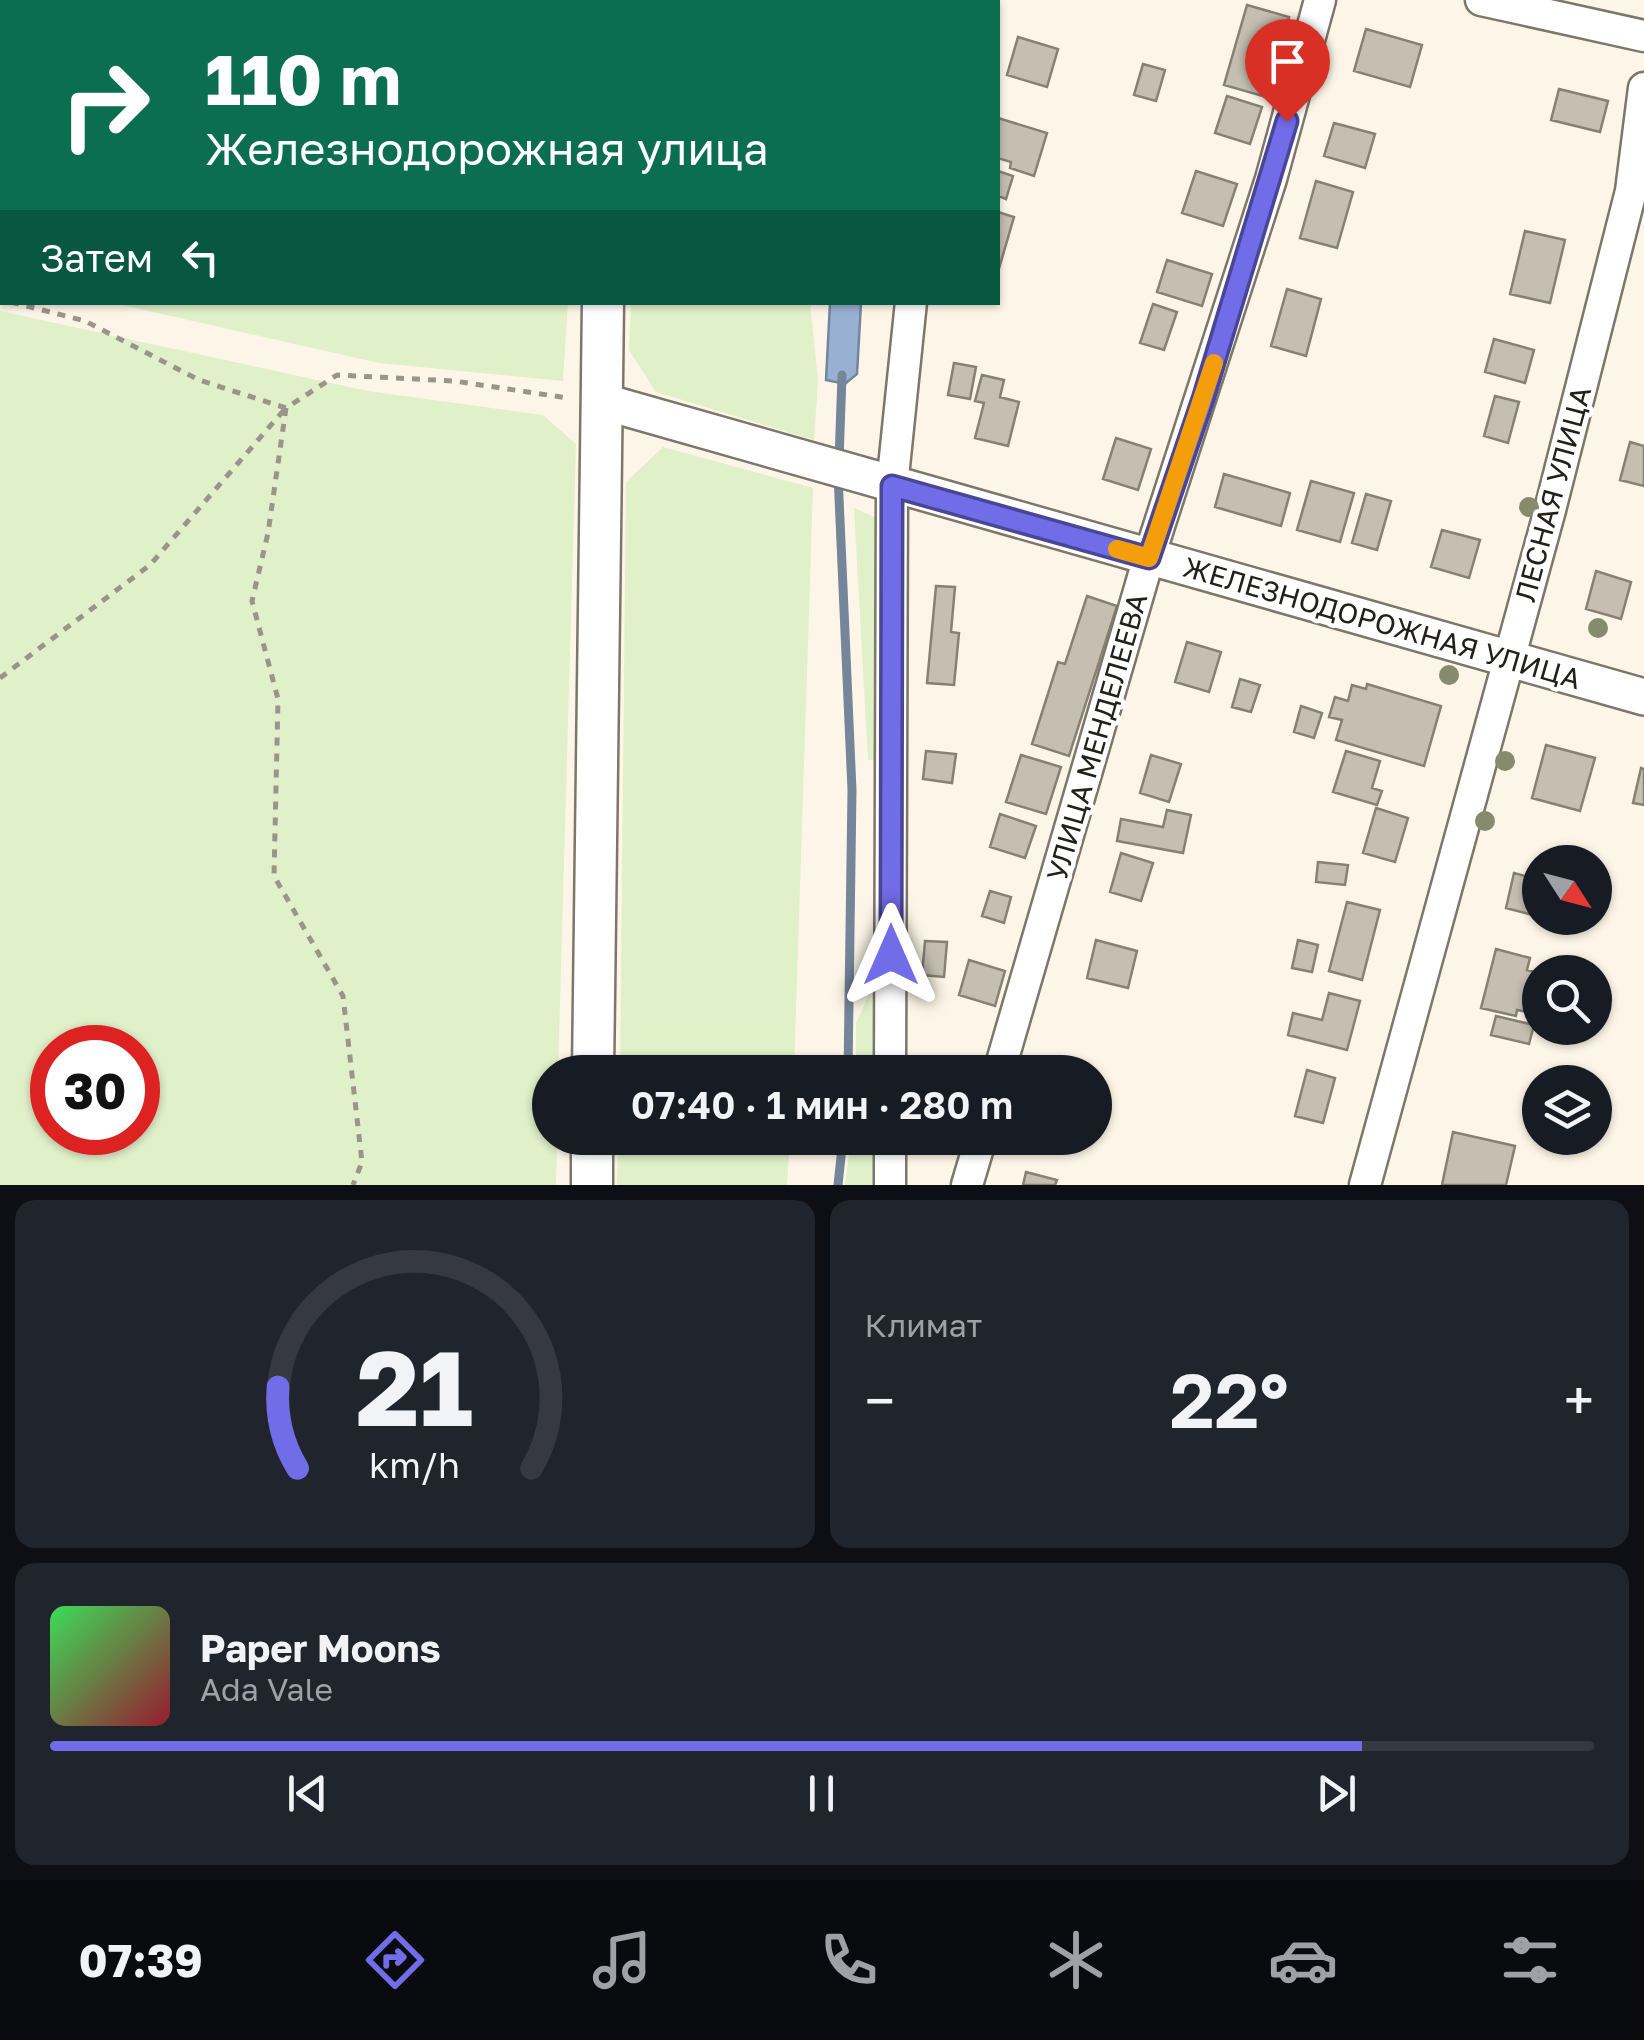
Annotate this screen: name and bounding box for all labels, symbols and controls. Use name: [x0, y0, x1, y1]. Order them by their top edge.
pin: [1245, 19, 1330, 122]
icon: arrive: [1260, 34, 1315, 89]
text: 110 m: [205, 36, 401, 120]
icon: right: [40, 40, 170, 170]
text: Железнодорожная улица: [205, 121, 769, 175]
icon: left: [173, 230, 228, 285]
text: Затем: [40, 235, 153, 280]
street label: ЛЕСНАЯ УЛИЦА: [1508, 382, 1597, 605]
street label: ЖЕЛЕЗНОДОРОЖНАЯ УЛИЦА: [1180, 550, 1585, 695]
street label: УЛИЦА МЕНДЕЛЕЕВА: [1040, 589, 1153, 884]
north arrow: [1522, 845, 1612, 935]
map controls: [1522, 845, 1612, 1155]
position arrow: [839, 903, 943, 1007]
button: search: [1522, 955, 1612, 1045]
speed limit sign: 30: [30, 1025, 160, 1155]
button: layers: [1522, 1065, 1612, 1155]
text: 07:40 · 1 мин · 280 m: [631, 1082, 1013, 1127]
text: Климат: [865, 1306, 982, 1344]
text: 21: [356, 1324, 473, 1449]
text: 22°: [1170, 1354, 1289, 1445]
text: −: [865, 1367, 895, 1433]
text: +: [1564, 1367, 1594, 1433]
text: km/h: [369, 1443, 460, 1486]
text: Paper Moons: [200, 1625, 441, 1670]
text: Ada Vale: [200, 1670, 333, 1708]
icon: previous: [280, 1766, 335, 1821]
icon: pause: [794, 1766, 849, 1821]
icon: next: [1309, 1766, 1364, 1821]
icon: directions: [360, 1925, 430, 1995]
icon: music: [587, 1925, 657, 1995]
icon: phone: [814, 1925, 884, 1995]
icon: climate: [1041, 1925, 1111, 1995]
icon: car: [1268, 1925, 1338, 1995]
icon: filters: [1495, 1925, 1565, 1995]
text: 07:39: [79, 1933, 203, 1987]

